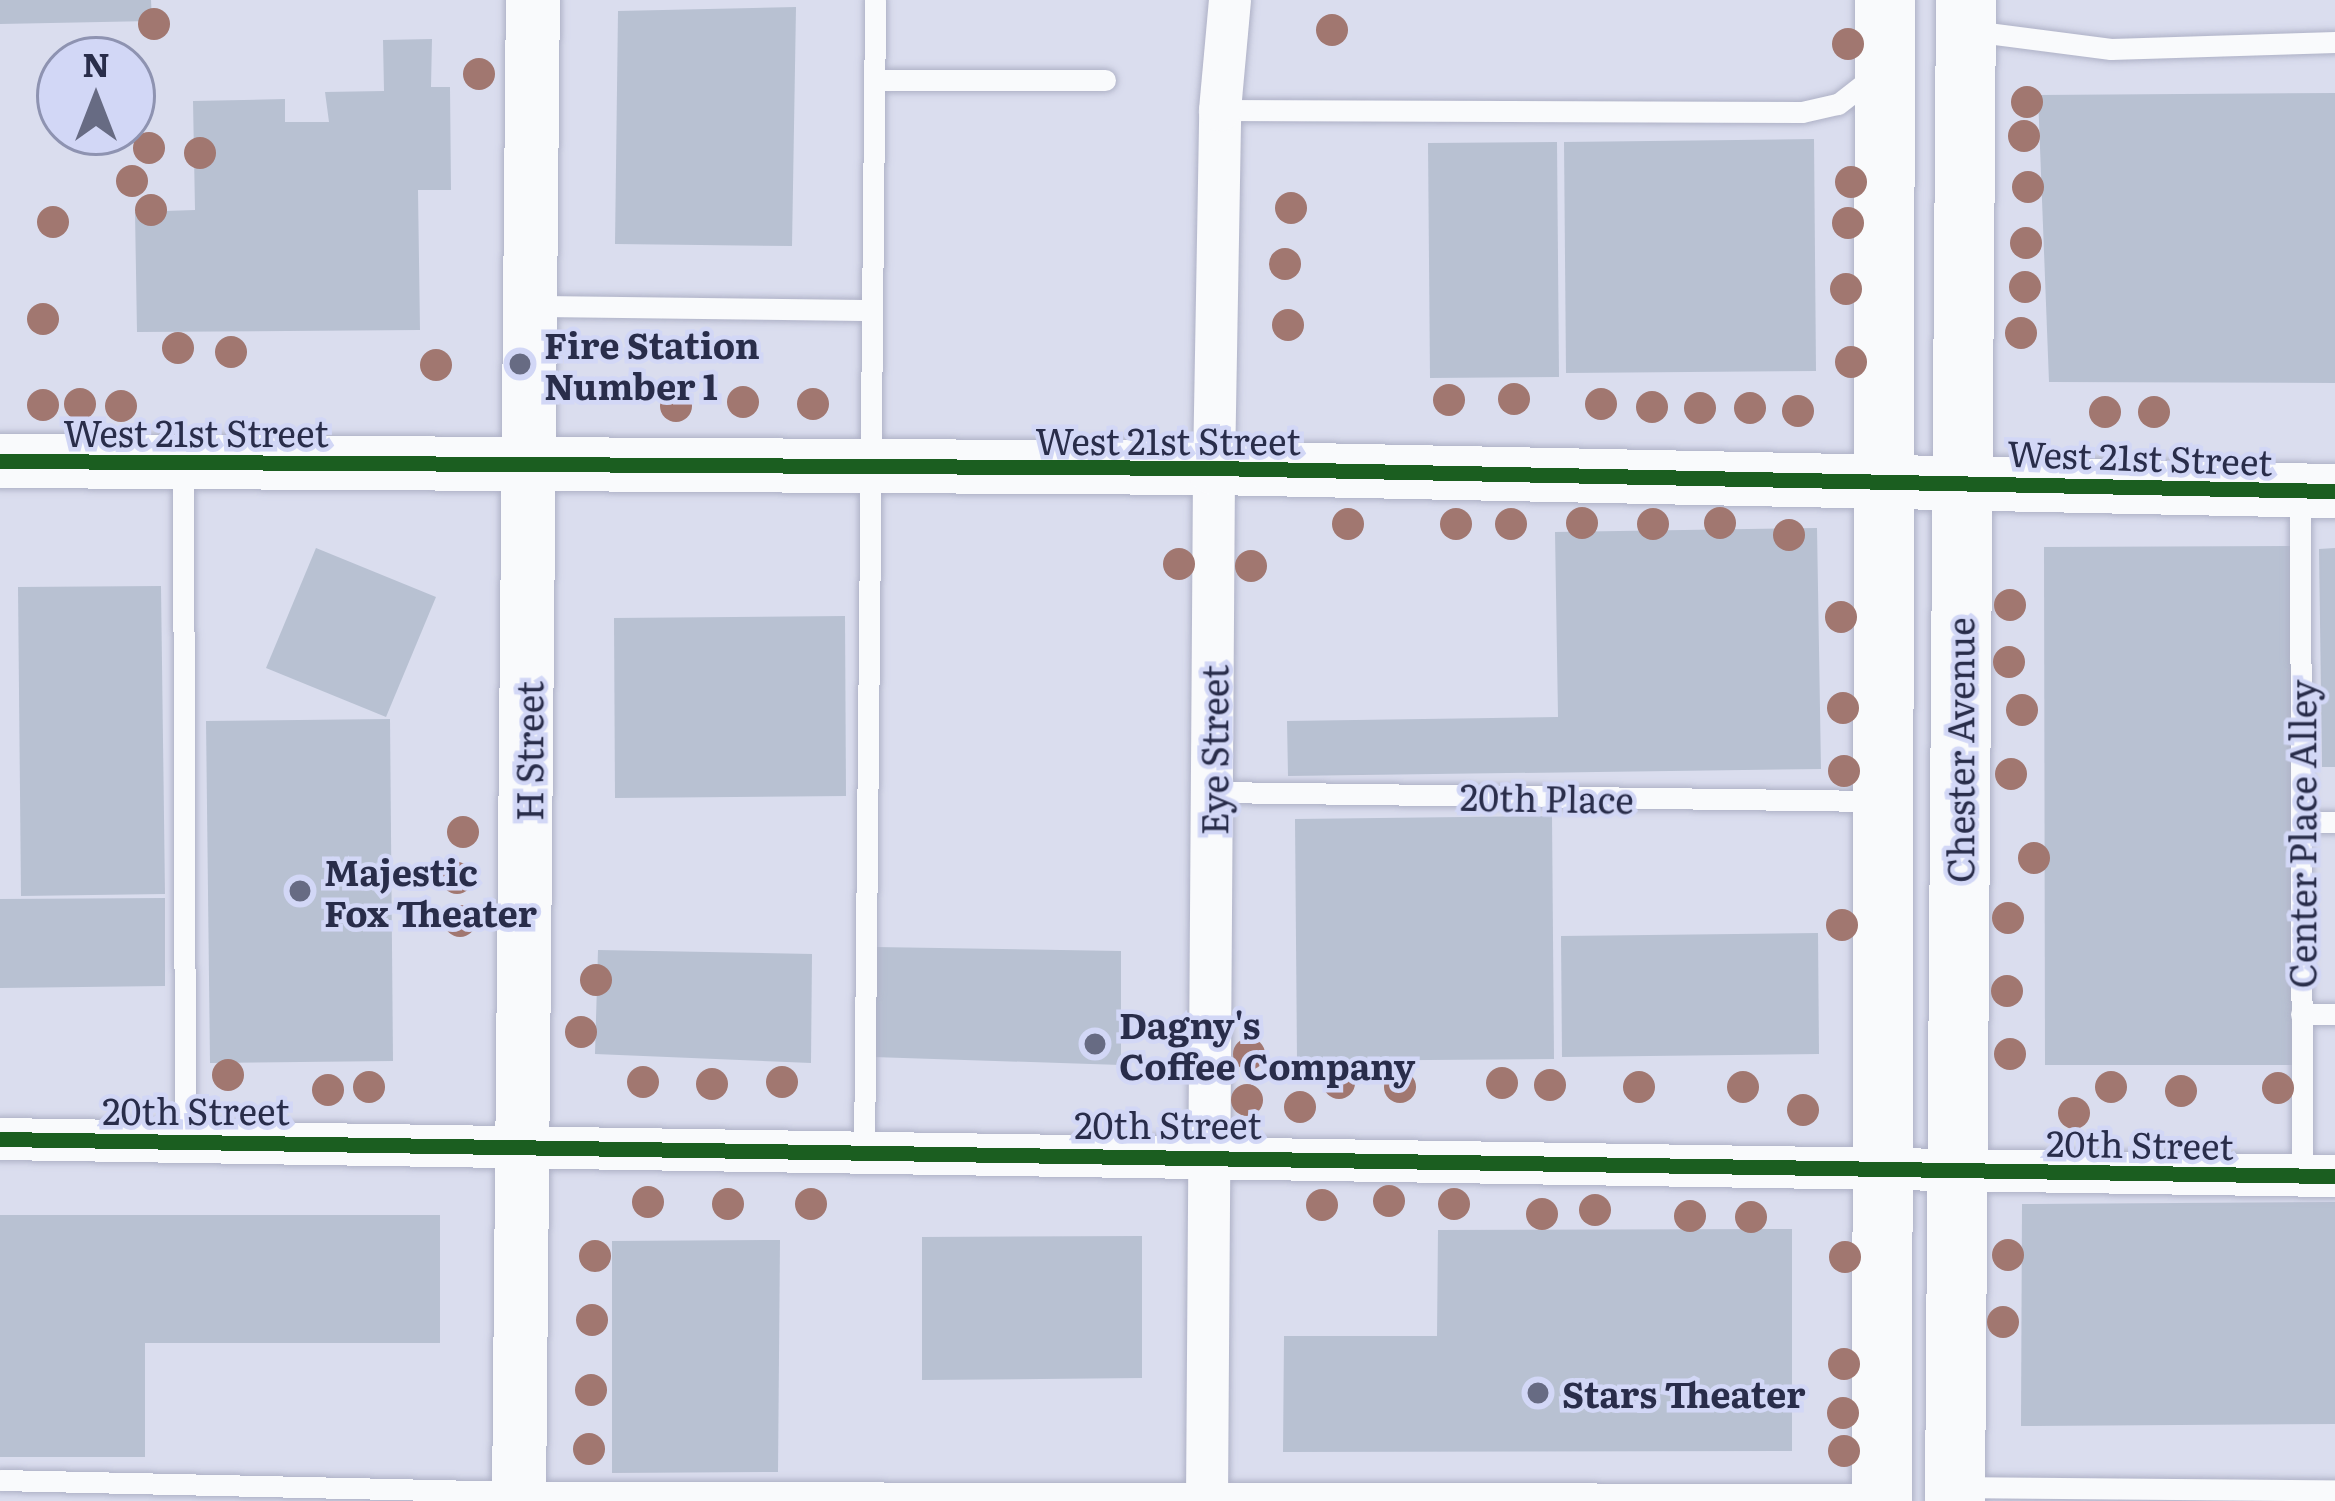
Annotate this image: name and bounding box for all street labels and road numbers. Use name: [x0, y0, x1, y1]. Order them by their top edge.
street label: West 21st Street: [63, 410, 329, 454]
street label: West 21st Street: [1035, 418, 1301, 462]
street label: West 21st Street: [2007, 430, 2273, 482]
street label: Chester Avenue: [1937, 617, 1981, 883]
street label: Eye Street: [1191, 665, 1235, 835]
street label: Center Place Alley: [2279, 680, 2323, 988]
street label: H Street: [506, 681, 550, 821]
street label: 20th Place: [1460, 774, 1634, 820]
street label: 20th Street: [102, 1088, 290, 1132]
street label: 20th Street: [1074, 1102, 1262, 1146]
street label: 20th Street: [2046, 1120, 2234, 1166]

